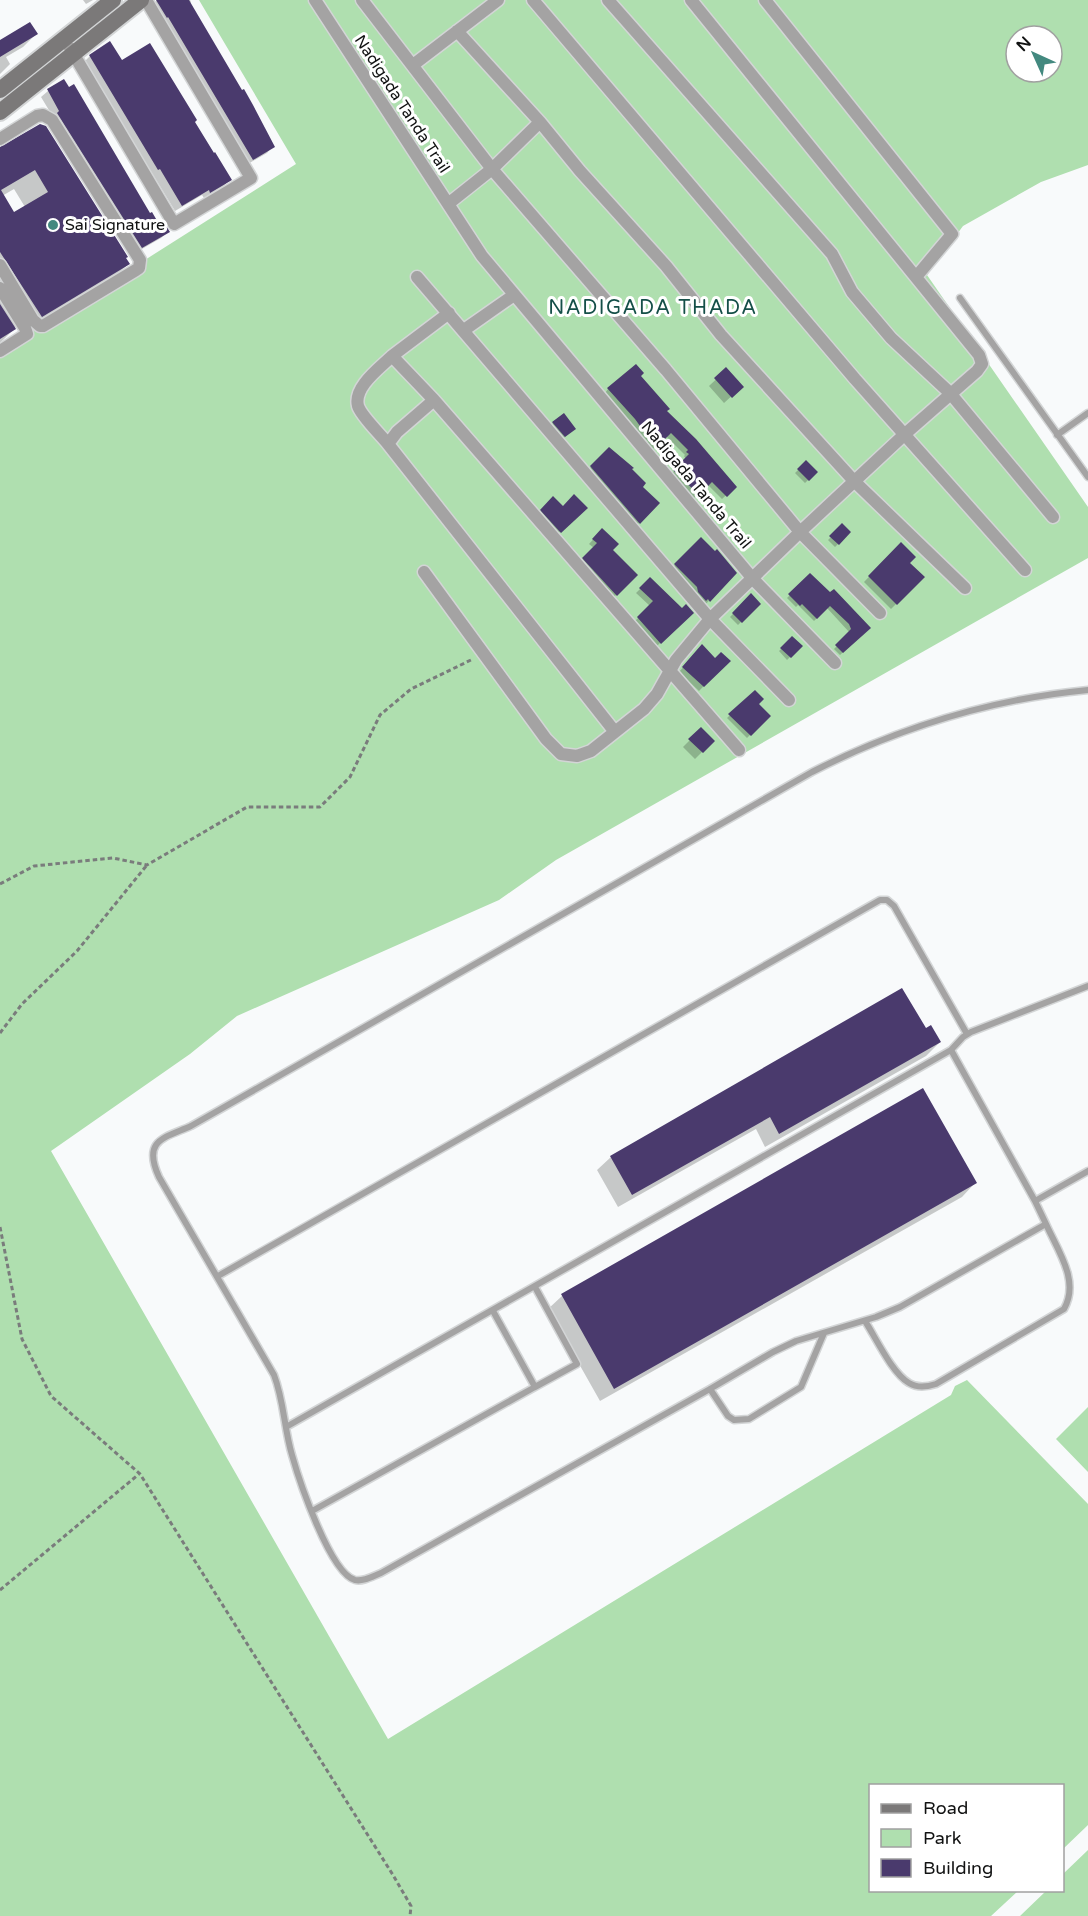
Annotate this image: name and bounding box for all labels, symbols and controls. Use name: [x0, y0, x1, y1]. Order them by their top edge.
north arrow: [1004, 24, 1064, 84]
street label: Nadigada Tanda Trail: [350, 31, 454, 177]
text: N: [1012, 32, 1036, 56]
place label: Sai Signature: [65, 215, 165, 235]
marker: Sai Signature: [46, 218, 60, 232]
district label: NADIGADA THADA: [548, 296, 758, 320]
street label: Nadigada Tanda Trail: [637, 417, 755, 553]
legend: [869, 1784, 1064, 1892]
text: Road: [923, 1797, 968, 1819]
text: Park: [923, 1827, 962, 1849]
text: Building: [923, 1857, 993, 1879]

